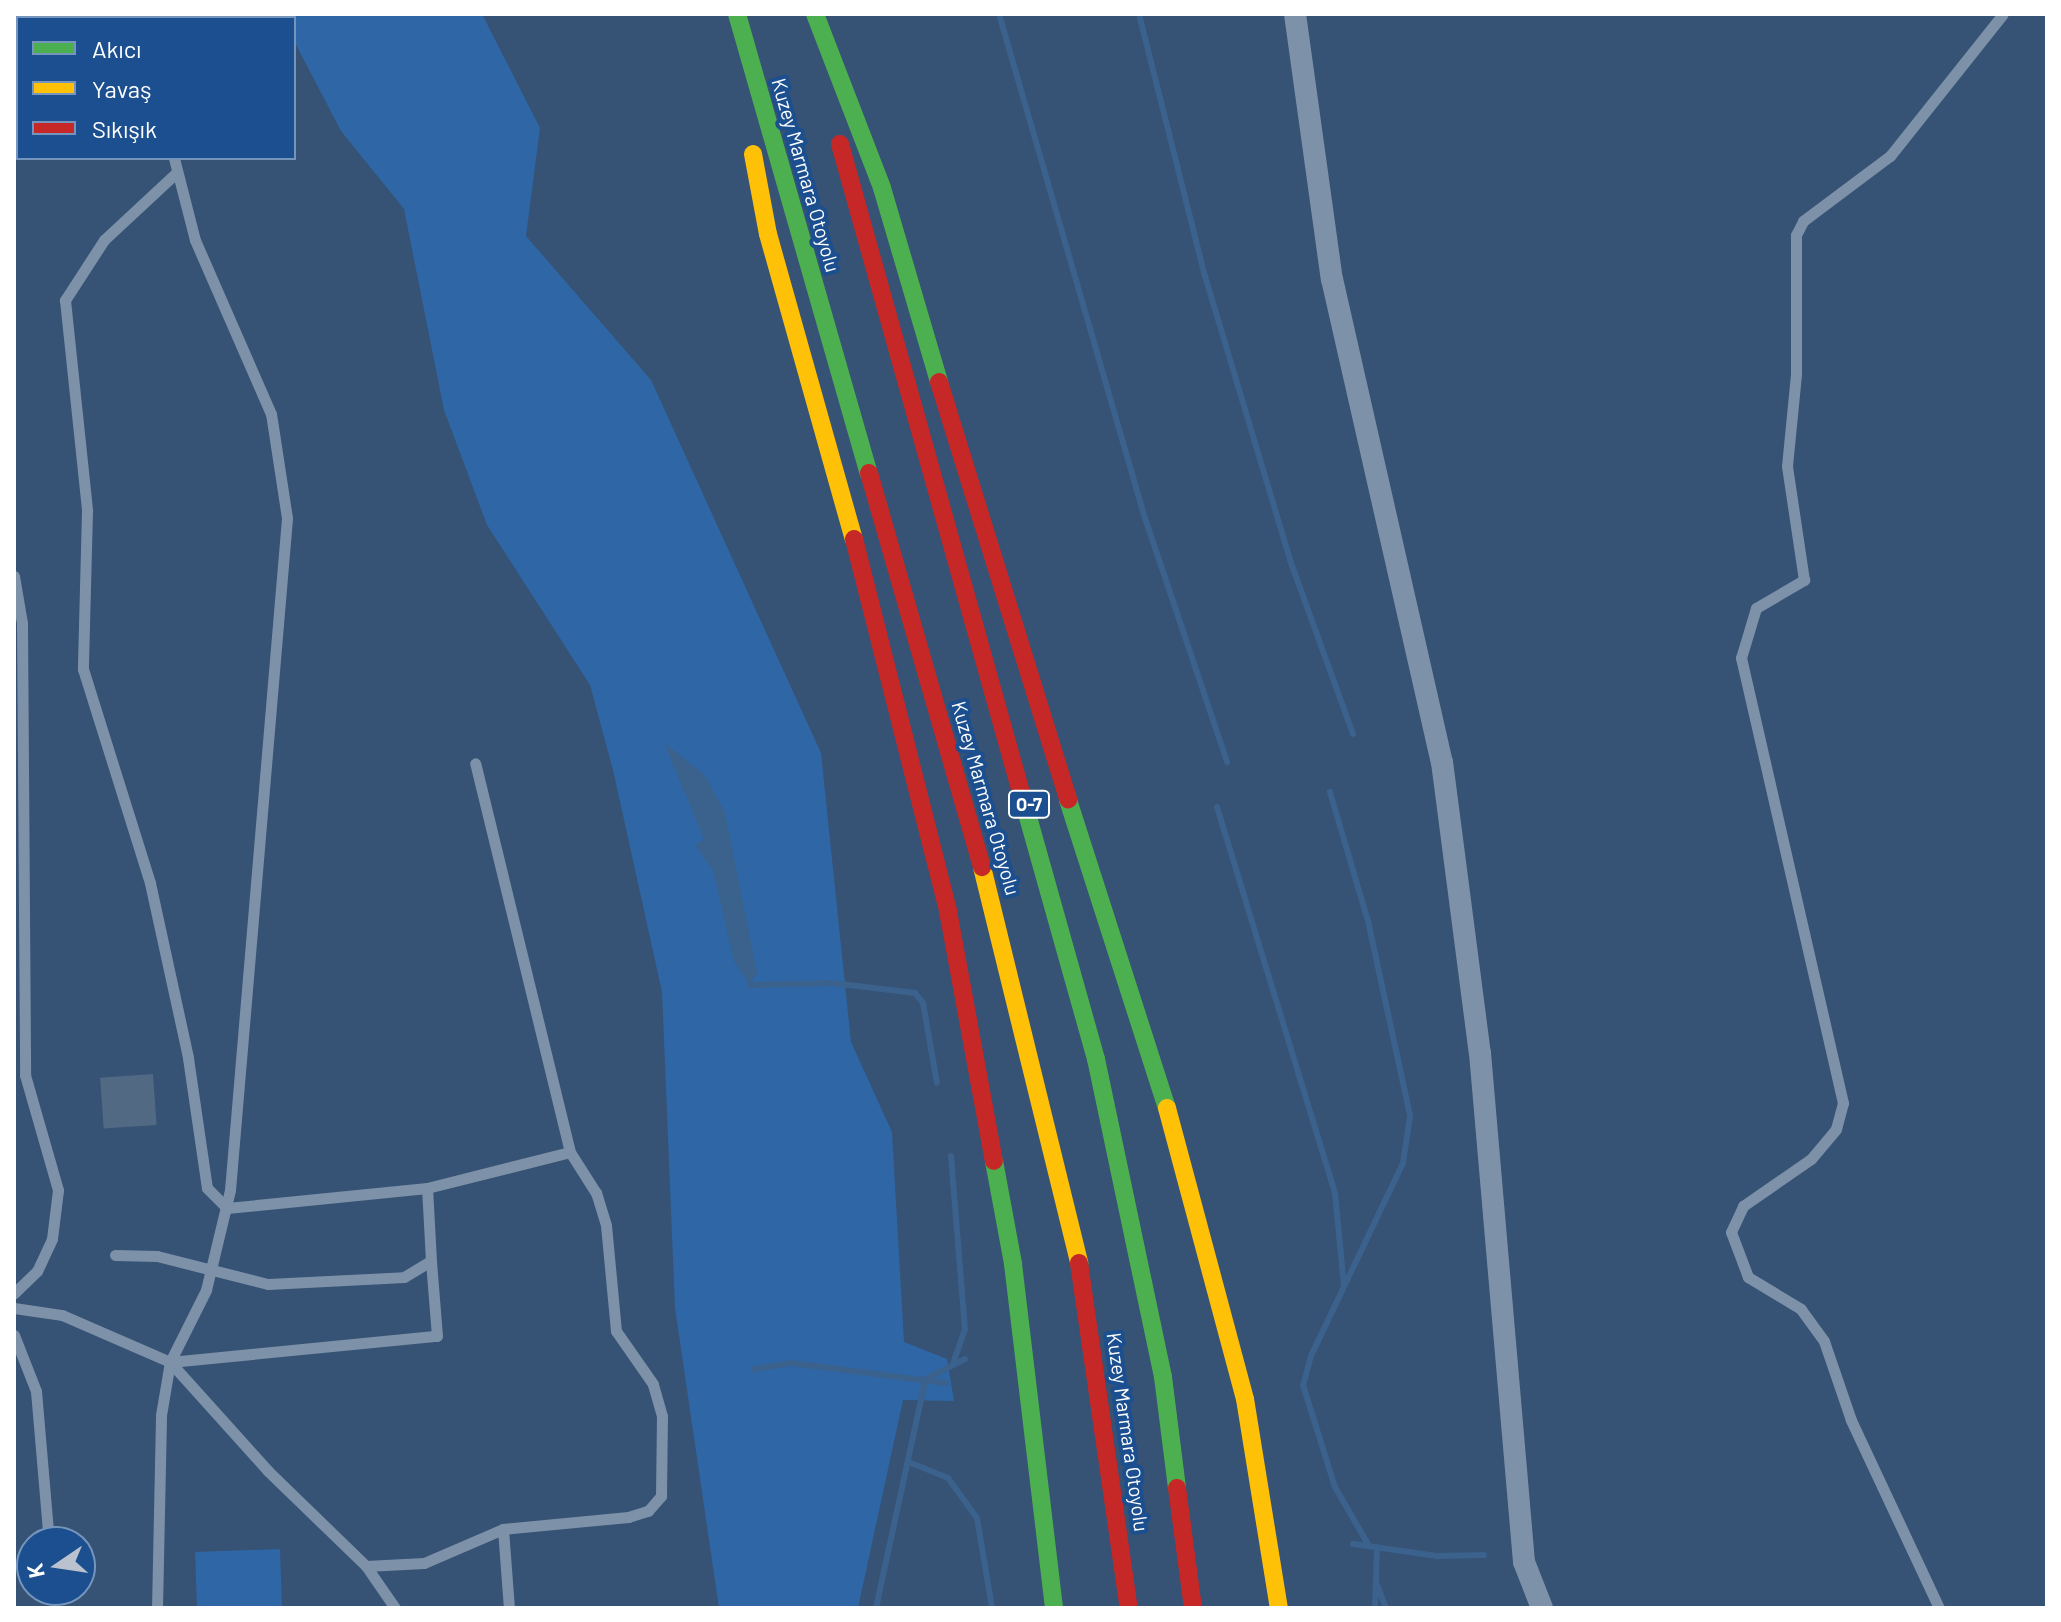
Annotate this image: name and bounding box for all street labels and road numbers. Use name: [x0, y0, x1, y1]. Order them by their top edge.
street label: Kuzey Marmara Otoyolu: [767, 75, 845, 275]
street label: Kuzey Marmara Otoyolu: [947, 698, 1025, 898]
road number: O-7: [1007, 790, 1051, 818]
street label: Kuzey Marmara Otoyolu: [1102, 1331, 1154, 1533]

